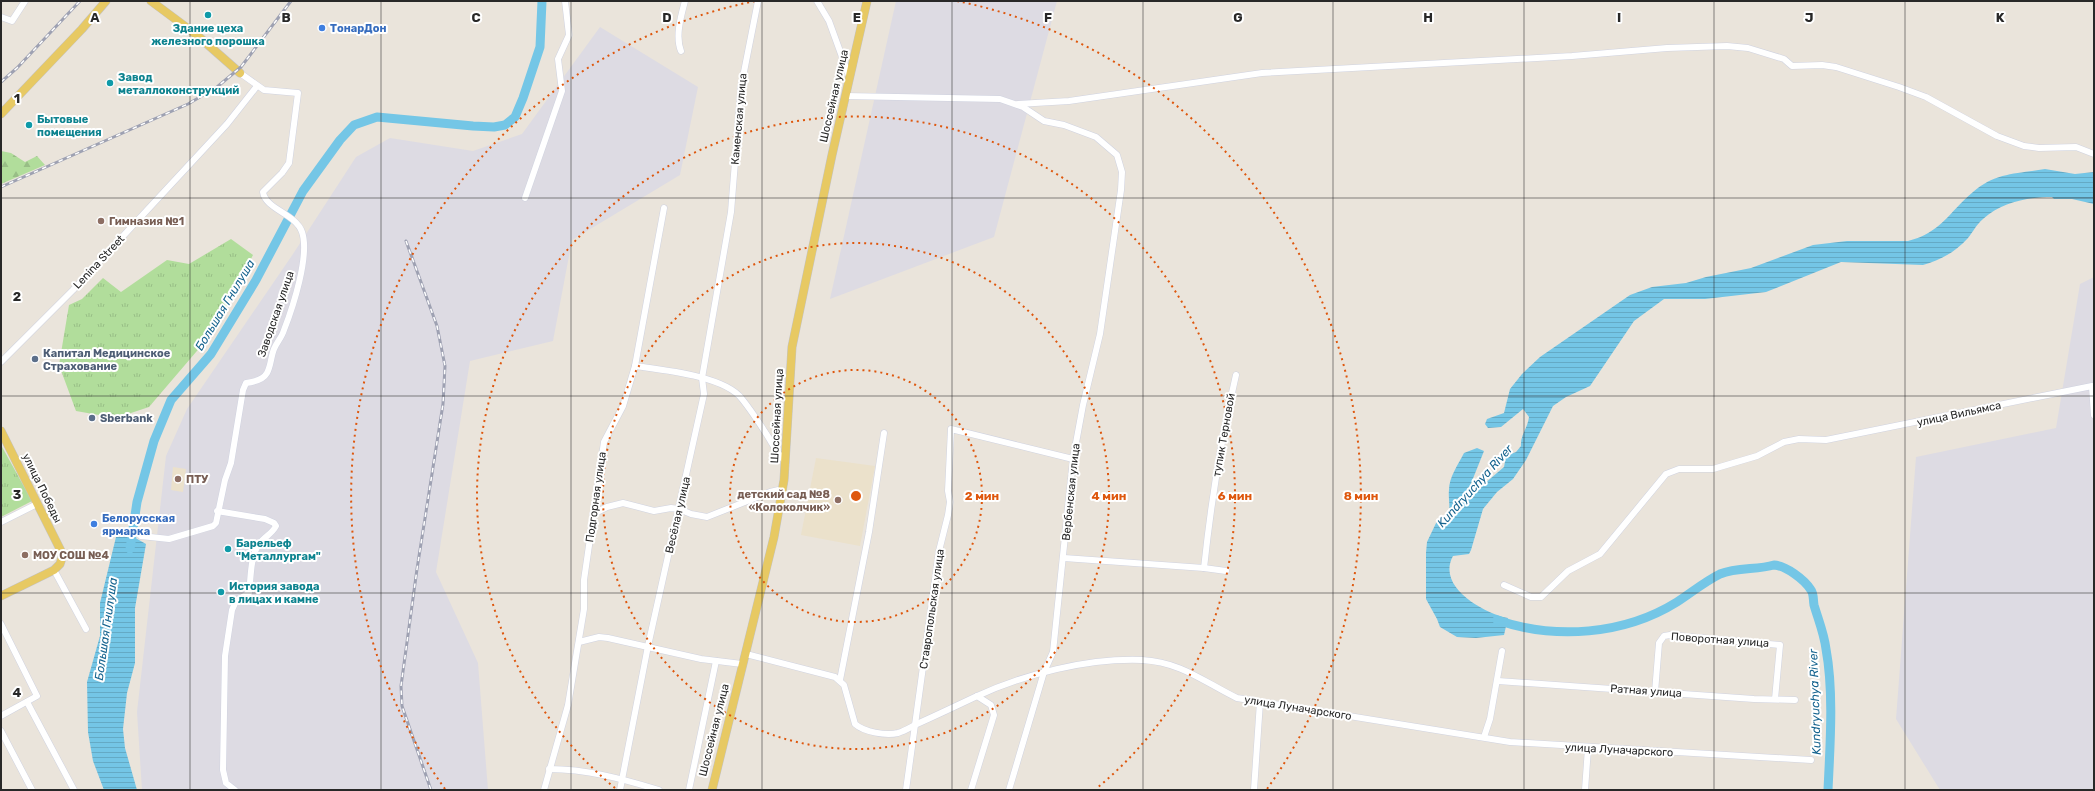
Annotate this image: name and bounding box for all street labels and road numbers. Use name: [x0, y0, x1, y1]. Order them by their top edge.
street label: Шоссейная улица: [817, 48, 851, 144]
street label: Каменская улица: [729, 73, 749, 165]
street label: Lenina Street: [71, 232, 128, 292]
street label: Заводская улица: [255, 269, 297, 359]
street label: Шоссейная улица: [768, 368, 786, 464]
street label: тупик Терновой: [1210, 392, 1238, 478]
street label: улица Вильямса: [1916, 399, 2002, 429]
street label: Вербенская улица: [1059, 443, 1083, 541]
street label: улица Победы: [20, 451, 64, 525]
street label: Подгорная улица: [583, 451, 609, 543]
street label: Весёлая улица: [663, 475, 693, 555]
street label: Ставропольская улица: [917, 548, 947, 670]
street label: Поворотная улица: [1671, 630, 1769, 650]
street label: Шоссейная улица: [696, 682, 732, 778]
street label: Ратная улица: [1610, 682, 1682, 700]
street label: улица Луначарского: [1243, 693, 1353, 723]
street label: улица Луначарского: [1564, 741, 1674, 759]

